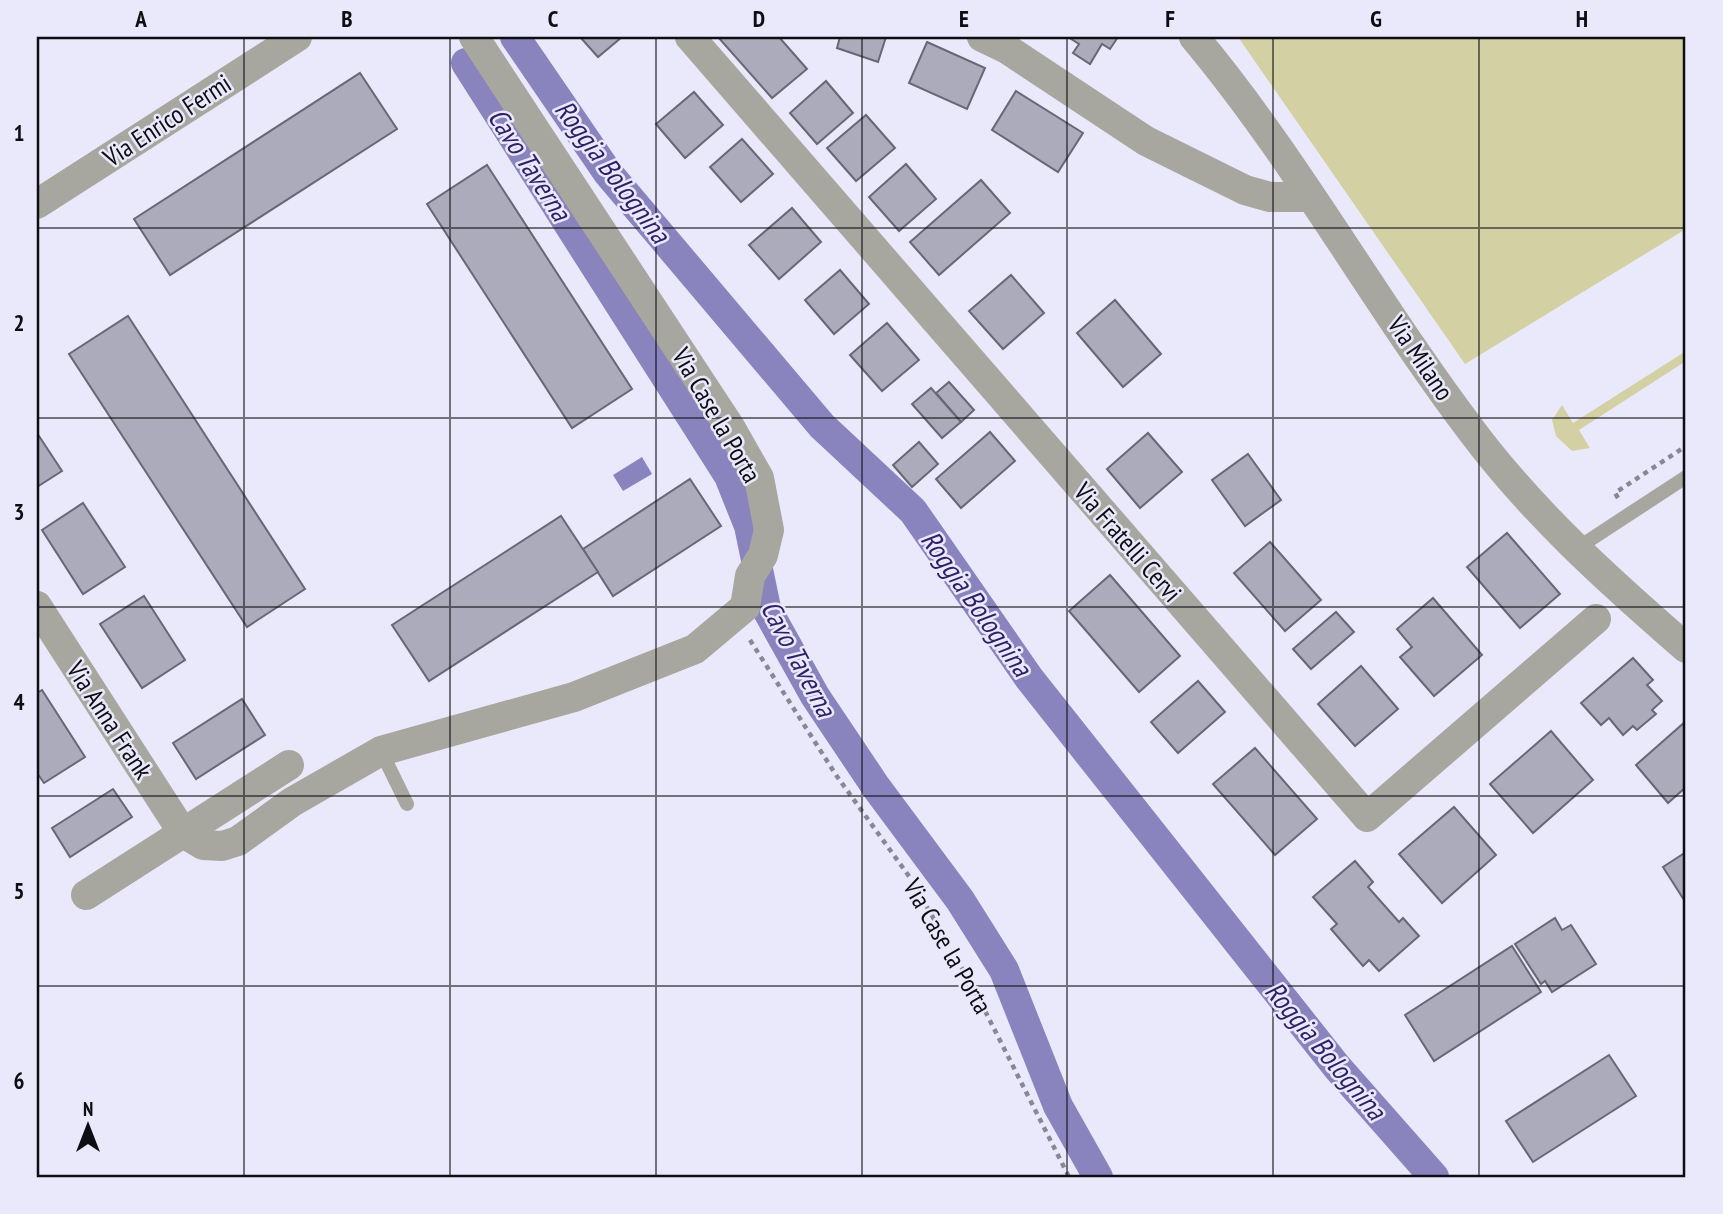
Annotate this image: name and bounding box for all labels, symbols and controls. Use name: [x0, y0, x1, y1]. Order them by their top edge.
text: A: [134, 4, 147, 33]
text: B: [341, 4, 353, 33]
text: C: [548, 4, 559, 33]
text: D: [753, 4, 765, 33]
text: E: [959, 4, 969, 33]
text: F: [1165, 4, 1175, 33]
text: G: [1370, 4, 1382, 33]
text: H: [1576, 4, 1588, 33]
street label: Via Enrico Fermi: [96, 66, 237, 174]
water label: Roggia Bolognina: [547, 92, 680, 251]
water label: Cavo Taverna: [480, 101, 581, 229]
text: 1: [14, 118, 25, 147]
text: 2: [14, 308, 25, 337]
street label: Via Milano: [1380, 309, 1461, 407]
street label: Via Case la Porta: [665, 341, 769, 488]
street label: Via Fratelli Cervi: [1066, 475, 1189, 609]
text: 3: [14, 497, 25, 526]
water label: Roggia Bolognina: [913, 523, 1042, 685]
water label: Cavo Taverna: [753, 593, 846, 724]
street label: Via Anna Frank: [59, 654, 160, 785]
text: 4: [14, 687, 25, 716]
street label: Via Case la Porta: [896, 872, 1000, 1019]
text: 5: [14, 876, 25, 905]
water label: Roggia Bolognina: [1257, 973, 1396, 1128]
text: 6: [14, 1066, 25, 1095]
north arrow: [52, 1092, 122, 1162]
text: N: [83, 1097, 93, 1121]

